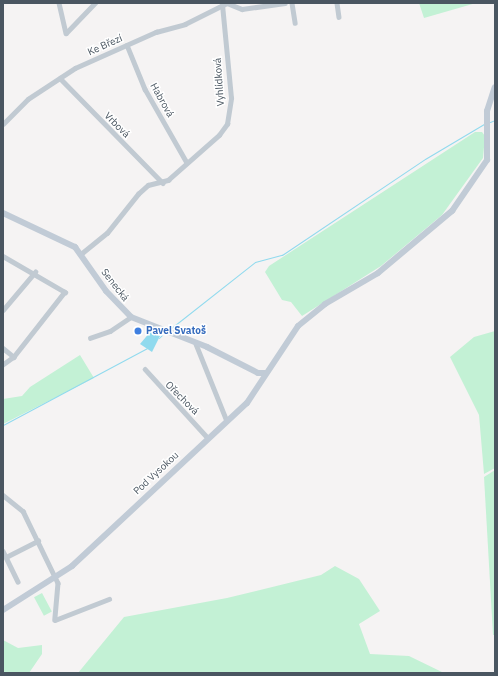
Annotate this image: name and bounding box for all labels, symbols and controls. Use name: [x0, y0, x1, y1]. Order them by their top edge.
street label: Ke Březí: [86, 32, 124, 58]
street label: Vyhlídková: [211, 57, 227, 107]
street label: Habrová: [148, 81, 176, 119]
street label: Vrbová: [102, 110, 132, 140]
street label: Senecká: [99, 266, 131, 304]
place label: Pavel Svatoš: [146, 325, 206, 337]
marker: Pavel Svatoš: [133, 326, 143, 336]
street label: Ořechová: [163, 379, 201, 417]
street label: Pod Vysokou: [131, 449, 181, 497]

